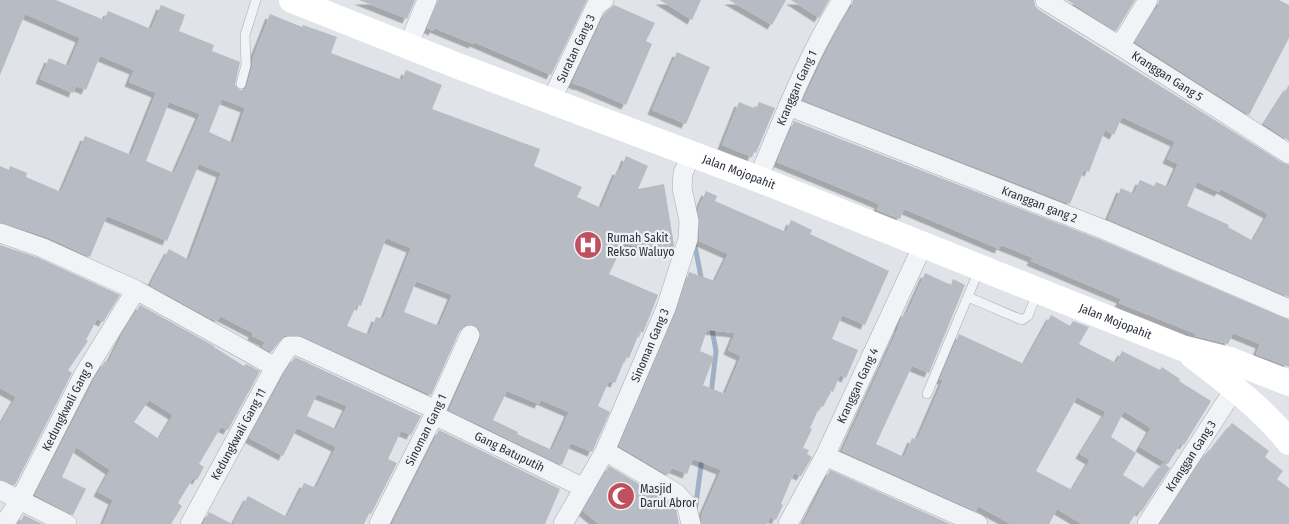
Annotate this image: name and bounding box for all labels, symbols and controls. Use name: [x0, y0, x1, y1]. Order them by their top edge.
street label: Suratan Gang 3: [554, 12, 598, 85]
street label: Kranggan Gang 1: [774, 48, 820, 128]
street label: Kranggan Gang 5: [1129, 48, 1206, 104]
street label: Jalan Mojopahit: [701, 152, 778, 192]
street label: Kranggan gang 2: [1000, 183, 1079, 225]
hospital icon: Rumah Sakit Rekso Waluyo: [573, 230, 603, 260]
place label: Rumah Sakit Rekso Waluyo: [607, 231, 675, 259]
street label: Jalan Mojopahit: [1077, 301, 1154, 342]
street label: Sinoman Gang 3: [628, 306, 672, 384]
street label: Kranggan Gang 4: [834, 345, 881, 426]
street label: Kedungkwali Gang 9: [39, 359, 97, 453]
street label: Kedungkwali Gang 11: [208, 386, 269, 482]
street label: Sinoman Gang 1: [402, 392, 449, 468]
street label: Kranggan Gang 3: [1163, 418, 1219, 494]
street label: Gang Batuputih: [472, 429, 547, 475]
mosque icon: Masjid Darul Abror: [606, 481, 636, 511]
place label: Masjid Darul Abror: [640, 482, 697, 510]

